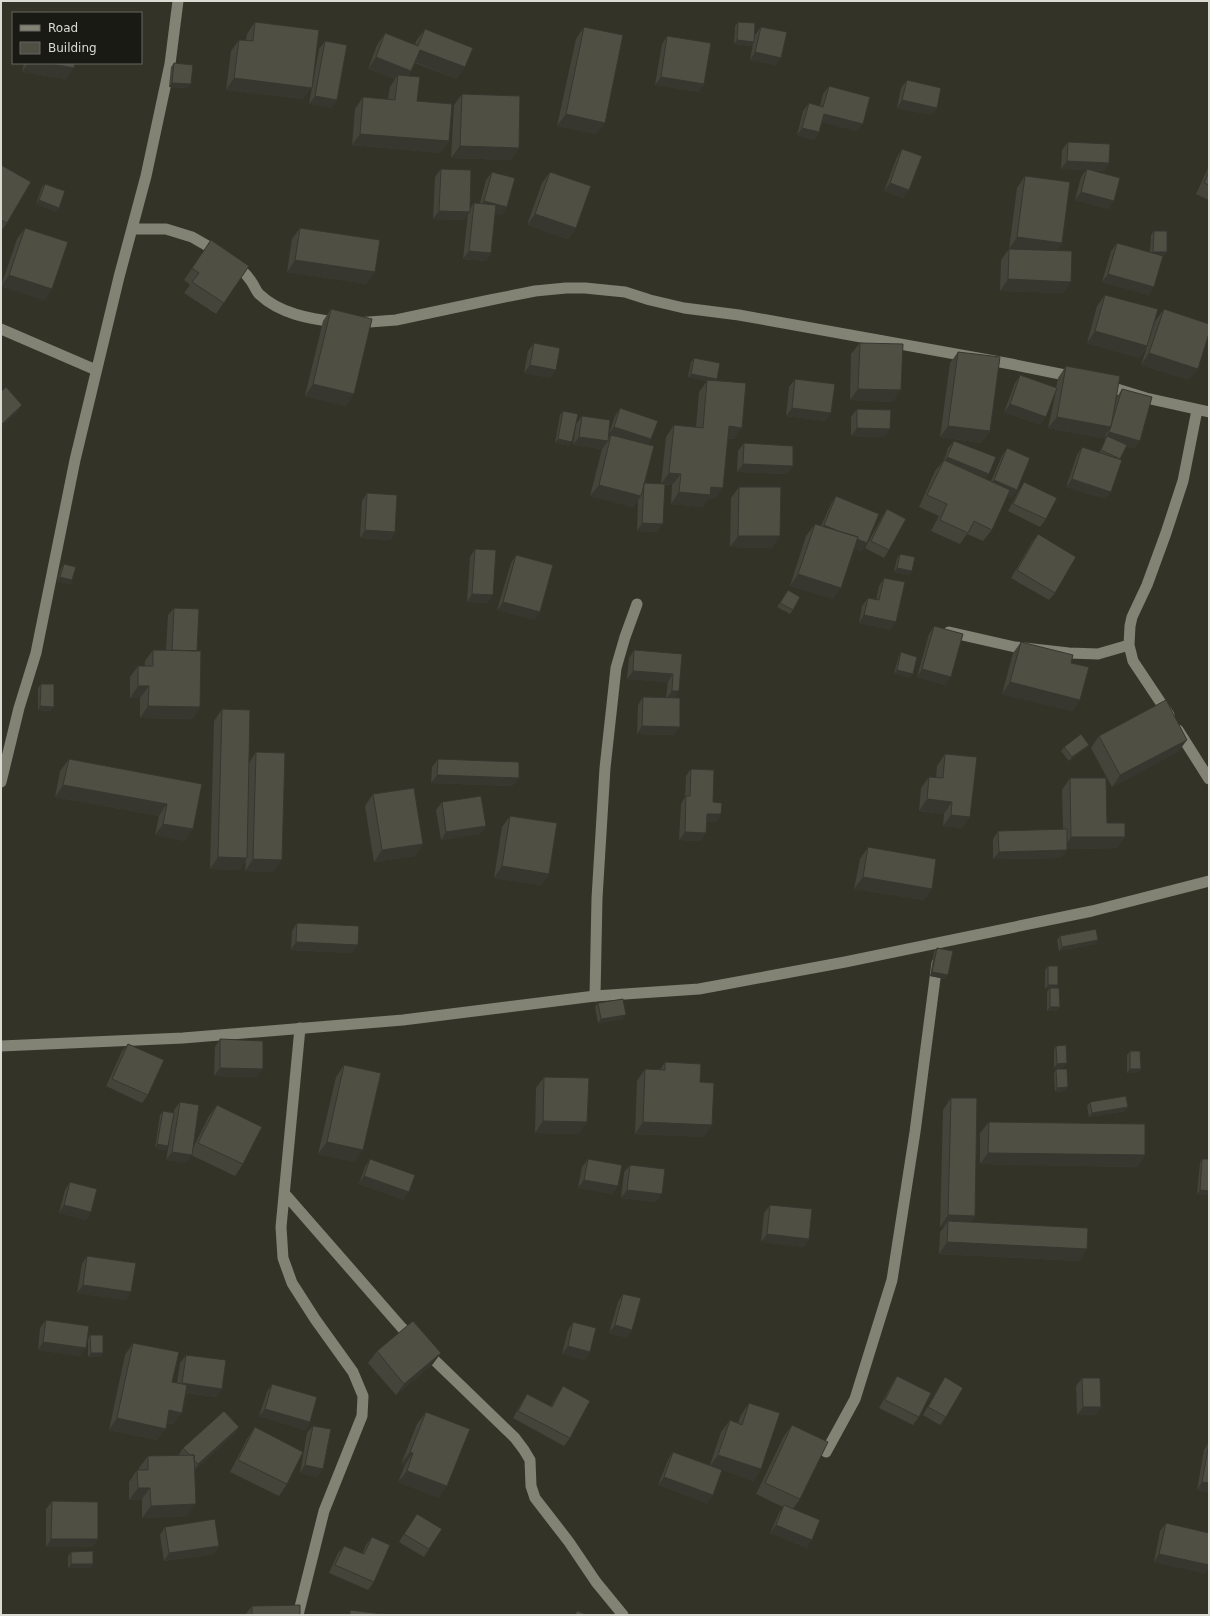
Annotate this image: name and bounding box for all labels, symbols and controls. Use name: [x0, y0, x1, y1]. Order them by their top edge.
legend: [12, 12, 142, 64]
text: Road: [48, 21, 78, 35]
text: Building: [48, 41, 97, 55]

